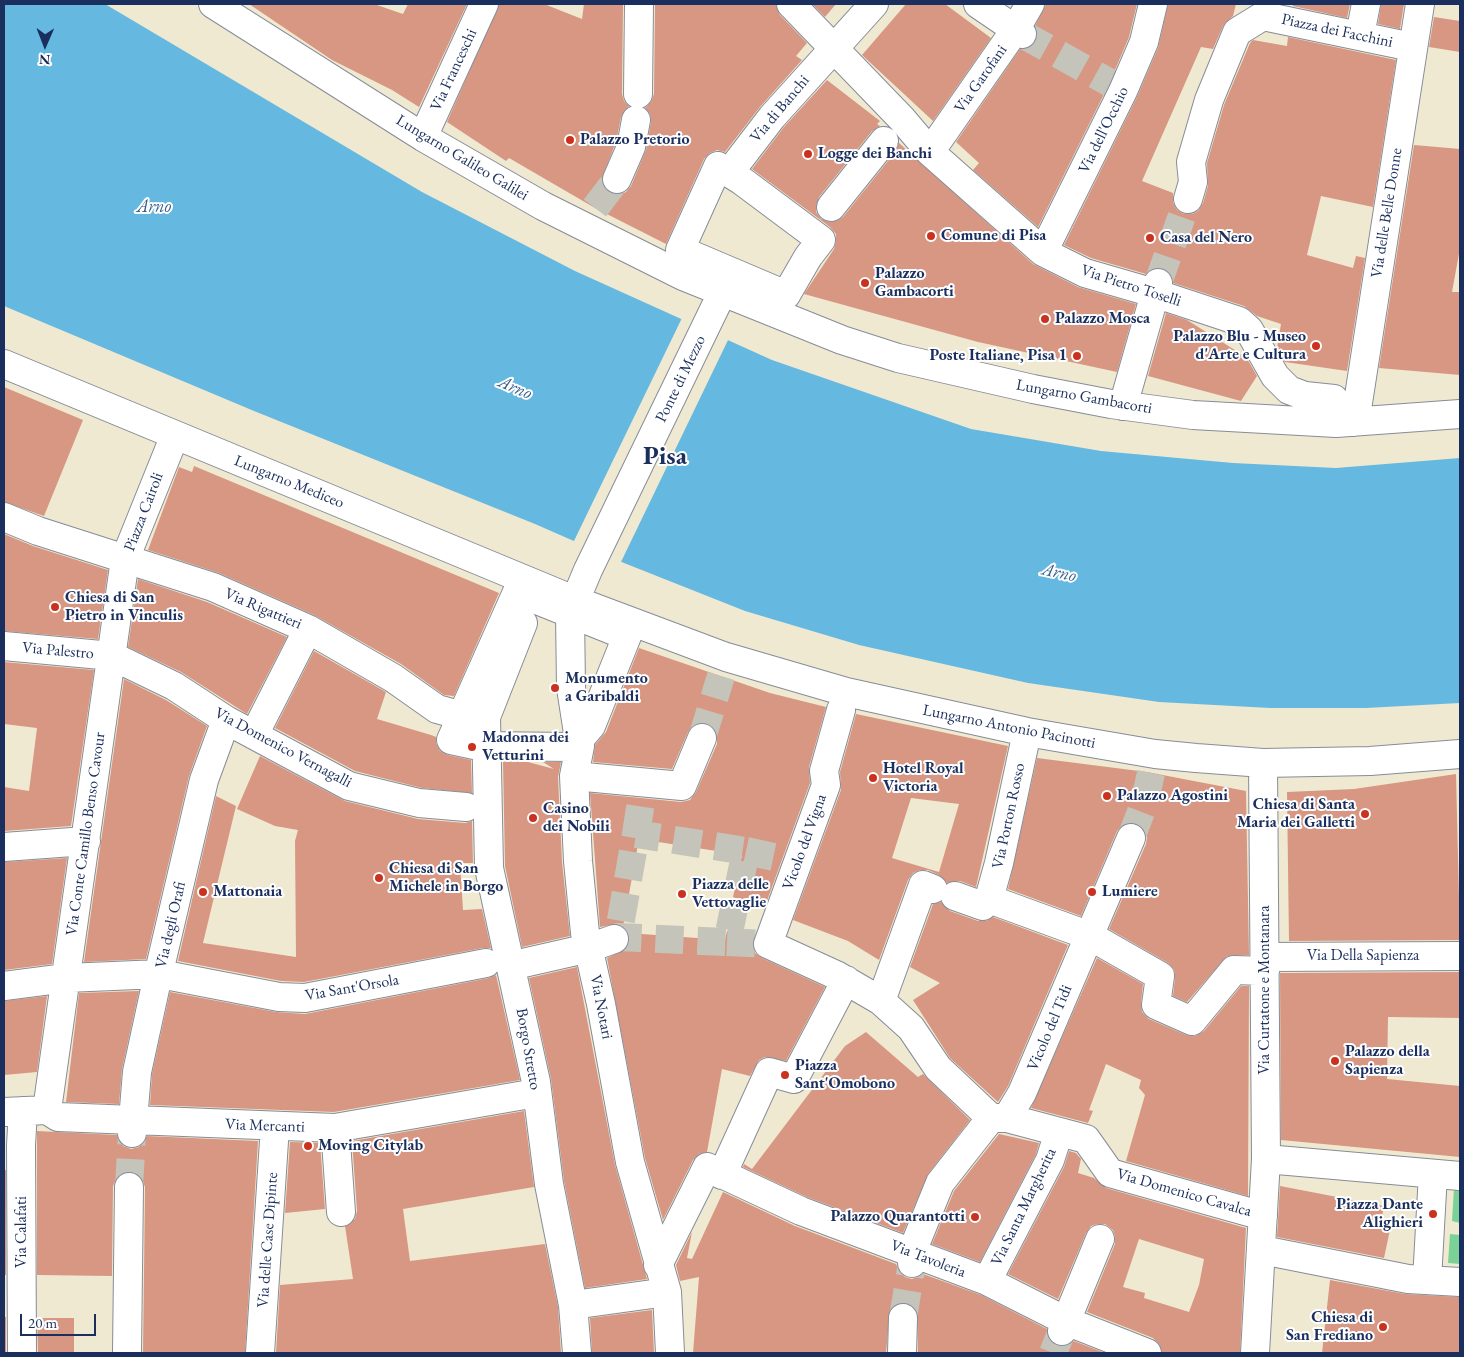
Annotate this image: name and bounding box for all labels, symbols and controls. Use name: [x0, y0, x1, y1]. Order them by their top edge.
street label: Piazza dei Facchini: [1280, 10, 1394, 52]
north arrow: [20, 20, 70, 70]
street label: Via Franceschi: [427, 26, 481, 114]
street label: Via Garofani: [951, 41, 1011, 117]
text: N: [39, 51, 51, 69]
street label: Via di Banchi: [746, 71, 814, 147]
street label: Via dell'Occhio: [1075, 83, 1133, 177]
street label: Lungarno Galileo Galilei: [392, 111, 532, 205]
place label: Palazzo Pretorio: [580, 130, 690, 150]
marker: Palazzo Pretorio: [564, 134, 576, 146]
place label: Logge dei Banchi: [818, 144, 932, 164]
street label: Via delle Belle Donne: [1367, 147, 1407, 279]
marker: Logge dei Banchi: [802, 148, 814, 160]
water label: Arno: [137, 196, 171, 218]
place label: Comune di Pisa: [941, 226, 1046, 246]
place label: Casa del Nero: [1160, 228, 1252, 248]
marker: Comune di Pisa: [925, 230, 937, 242]
marker: Casa del Nero: [1144, 232, 1156, 244]
street label: Via Pietro Toselli: [1078, 261, 1184, 311]
place label: Palazzo Gambacorti: [875, 264, 954, 302]
marker: Palazzo Gambacorti: [859, 277, 871, 289]
place label: Palazzo Mosca: [1055, 309, 1150, 329]
marker: Palazzo Mosca: [1039, 313, 1051, 325]
place label: Palazzo Blu - Museo d'Arte e Cultura: [1173, 327, 1306, 365]
street label: Ponte di Mezzo: [652, 332, 710, 426]
marker: Palazzo Blu - Museo d'Arte e Cultura: [1310, 340, 1322, 352]
place label: Poste Italiane, Pisa 1: [929, 346, 1067, 366]
marker: Poste Italiane, Pisa 1: [1071, 350, 1083, 362]
water label: Arno: [495, 371, 535, 405]
street label: Lungarno Gambacorti: [1015, 376, 1153, 418]
district label: Pisa: [643, 441, 687, 473]
street label: Lungarno Mediceo: [231, 451, 347, 513]
street label: Piazza Cairoli: [120, 470, 168, 554]
water label: Arno: [1040, 559, 1078, 587]
street label: Via Rigattieri: [221, 584, 305, 634]
place label: Chiesa di San Pietro in Vinculis: [65, 588, 183, 626]
marker: Chiesa di San Pietro in Vinculis: [49, 601, 61, 613]
street label: Via Palestro: [21, 638, 95, 664]
place label: Monumento a Garibaldi: [565, 669, 648, 707]
marker: Monumento a Garibaldi: [549, 682, 561, 694]
street label: Lungarno Antonio Pacinotti: [921, 701, 1097, 753]
street label: Via Domenico Vernagalli: [211, 704, 355, 792]
place label: Madonna dei Vetturini: [482, 728, 569, 766]
street label: Via Conte Camillo Benso Cavour: [62, 731, 110, 937]
marker: Madonna dei Vetturini: [466, 741, 478, 753]
place label: Hotel Royal Victoria: [883, 759, 964, 797]
street label: Via Porton Rosso: [988, 761, 1030, 871]
marker: Hotel Royal Victoria: [867, 772, 879, 784]
place label: Palazzo Agostini: [1117, 786, 1228, 806]
marker: Palazzo Agostini: [1101, 790, 1113, 802]
street label: Vicolo del Vigna: [779, 791, 831, 893]
place label: Chiesa di Santa Maria dei Galletti: [1237, 795, 1355, 833]
place label: Casino dei Nobili: [543, 799, 610, 837]
marker: Chiesa di Santa Maria dei Galletti: [1359, 808, 1371, 820]
marker: Casino dei Nobili: [527, 812, 539, 824]
place label: Chiesa di San Michele in Borgo: [389, 859, 503, 897]
marker: Chiesa di San Michele in Borgo: [373, 872, 385, 884]
place label: Piazza delle Vettovaglie: [692, 875, 769, 913]
street label: Via degli Orafi: [152, 880, 190, 970]
place label: Mattonaia: [213, 882, 282, 902]
place label: Lumiere: [1102, 882, 1158, 902]
marker: Mattonaia: [197, 886, 209, 898]
marker: Lumiere: [1086, 886, 1098, 898]
marker: Piazza delle Vettovaglie: [676, 888, 688, 900]
street label: Via Curtatone e Montanara: [1255, 905, 1275, 1075]
street label: Via Della Sapienza: [1307, 946, 1419, 966]
street label: Via Sant'Orsola: [304, 970, 400, 1006]
street label: Via Notari: [585, 973, 617, 1041]
street label: Vicolo del Tidi: [1023, 982, 1077, 1074]
street label: Borgo Stretto: [511, 1007, 545, 1091]
place label: Palazzo della Sapienza: [1345, 1042, 1430, 1080]
marker: Palazzo della Sapienza: [1329, 1055, 1341, 1067]
place label: Piazza Sant'Omobono: [795, 1056, 895, 1094]
marker: Piazza Sant'Omobono: [779, 1069, 791, 1081]
street label: Via Mercanti: [225, 1115, 305, 1137]
place label: Moving Citylab: [318, 1136, 423, 1156]
marker: Moving Citylab: [302, 1140, 314, 1152]
street label: Via Santa Margherita: [987, 1145, 1061, 1269]
street label: Via Domenico Cavalca: [1114, 1165, 1254, 1221]
street label: Via delle Case Dipinte: [254, 1172, 282, 1308]
place label: Piazza Dante Alighieri: [1336, 1195, 1423, 1233]
street label: Via Calafati: [12, 1196, 32, 1268]
place label: Palazzo Quarantotti: [831, 1207, 965, 1227]
marker: Piazza Dante Alighieri: [1427, 1208, 1439, 1220]
marker: Palazzo Quarantotti: [969, 1211, 981, 1223]
street label: Via Tavoleria: [888, 1236, 968, 1282]
scale bar: [22, 1304, 99, 1336]
place label: Chiesa di San Frediano: [1286, 1308, 1373, 1346]
text: 20 m: [28, 1313, 57, 1332]
marker: Chiesa di San Frediano: [1377, 1321, 1389, 1333]

